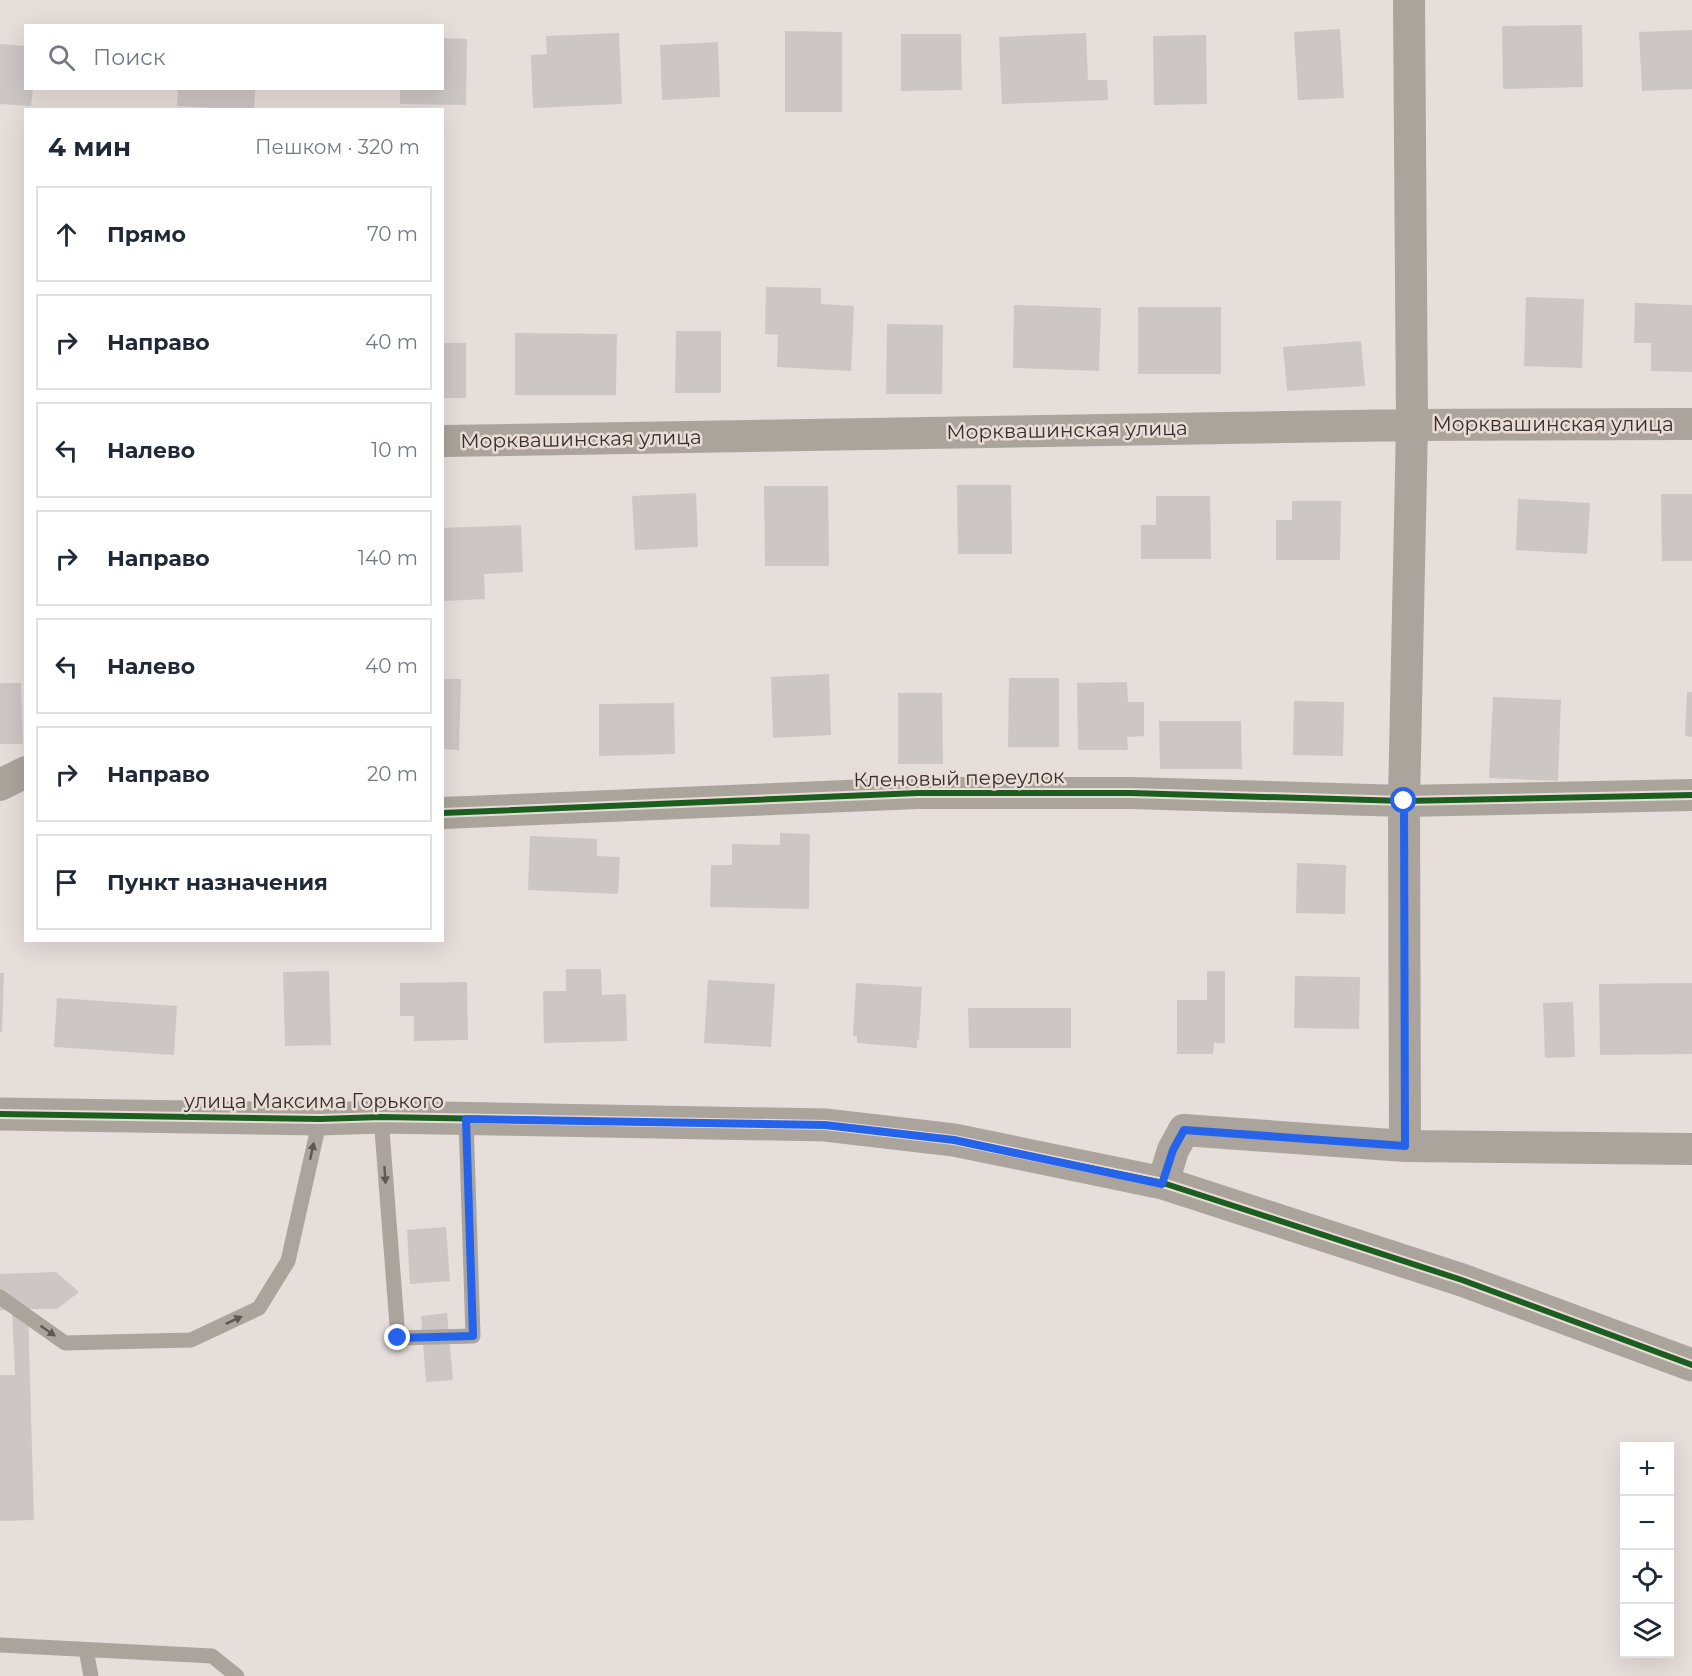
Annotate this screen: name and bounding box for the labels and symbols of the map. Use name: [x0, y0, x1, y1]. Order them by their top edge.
street label: Морквашинская улица: [1432, 412, 1674, 436]
street label: Морквашинская улица: [946, 416, 1188, 444]
street label: Морквашинская улица: [460, 425, 702, 453]
street label: Кленовый переулок: [853, 764, 1065, 792]
route start: [1390, 787, 1416, 813]
street label: улица Максима Горького: [183, 1089, 444, 1113]
one-way arrow: [308, 1142, 318, 1160]
one-way arrow: [381, 1166, 390, 1185]
one-way arrow: [226, 1315, 243, 1324]
route end: [384, 1324, 410, 1350]
one-way arrow: [39, 1325, 55, 1337]

